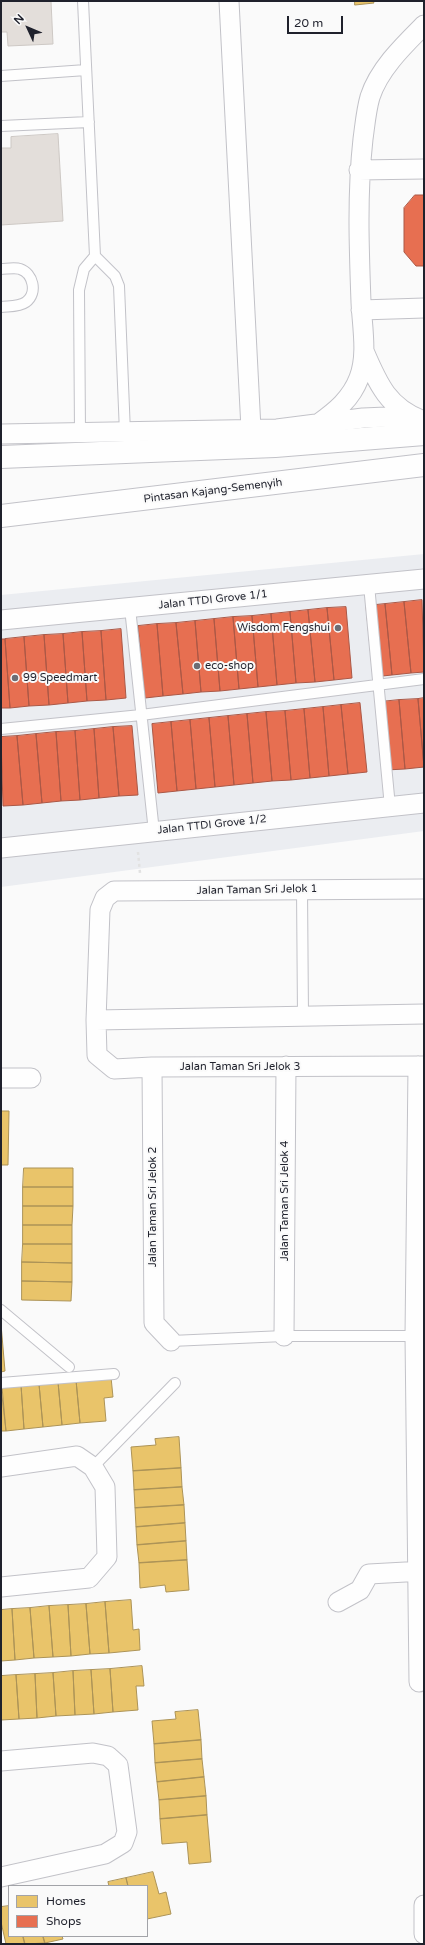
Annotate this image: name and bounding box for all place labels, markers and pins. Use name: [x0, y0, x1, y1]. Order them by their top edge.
place label: Wisdom Fengshui: [237, 621, 330, 635]
marker: Wisdom Fengshui: [333, 623, 343, 633]
place label: eco-shop: [205, 659, 254, 673]
marker: eco-shop: [192, 661, 202, 671]
place label: 99 Speedmart: [23, 671, 97, 685]
marker: 99 Speedmart: [10, 673, 20, 683]

